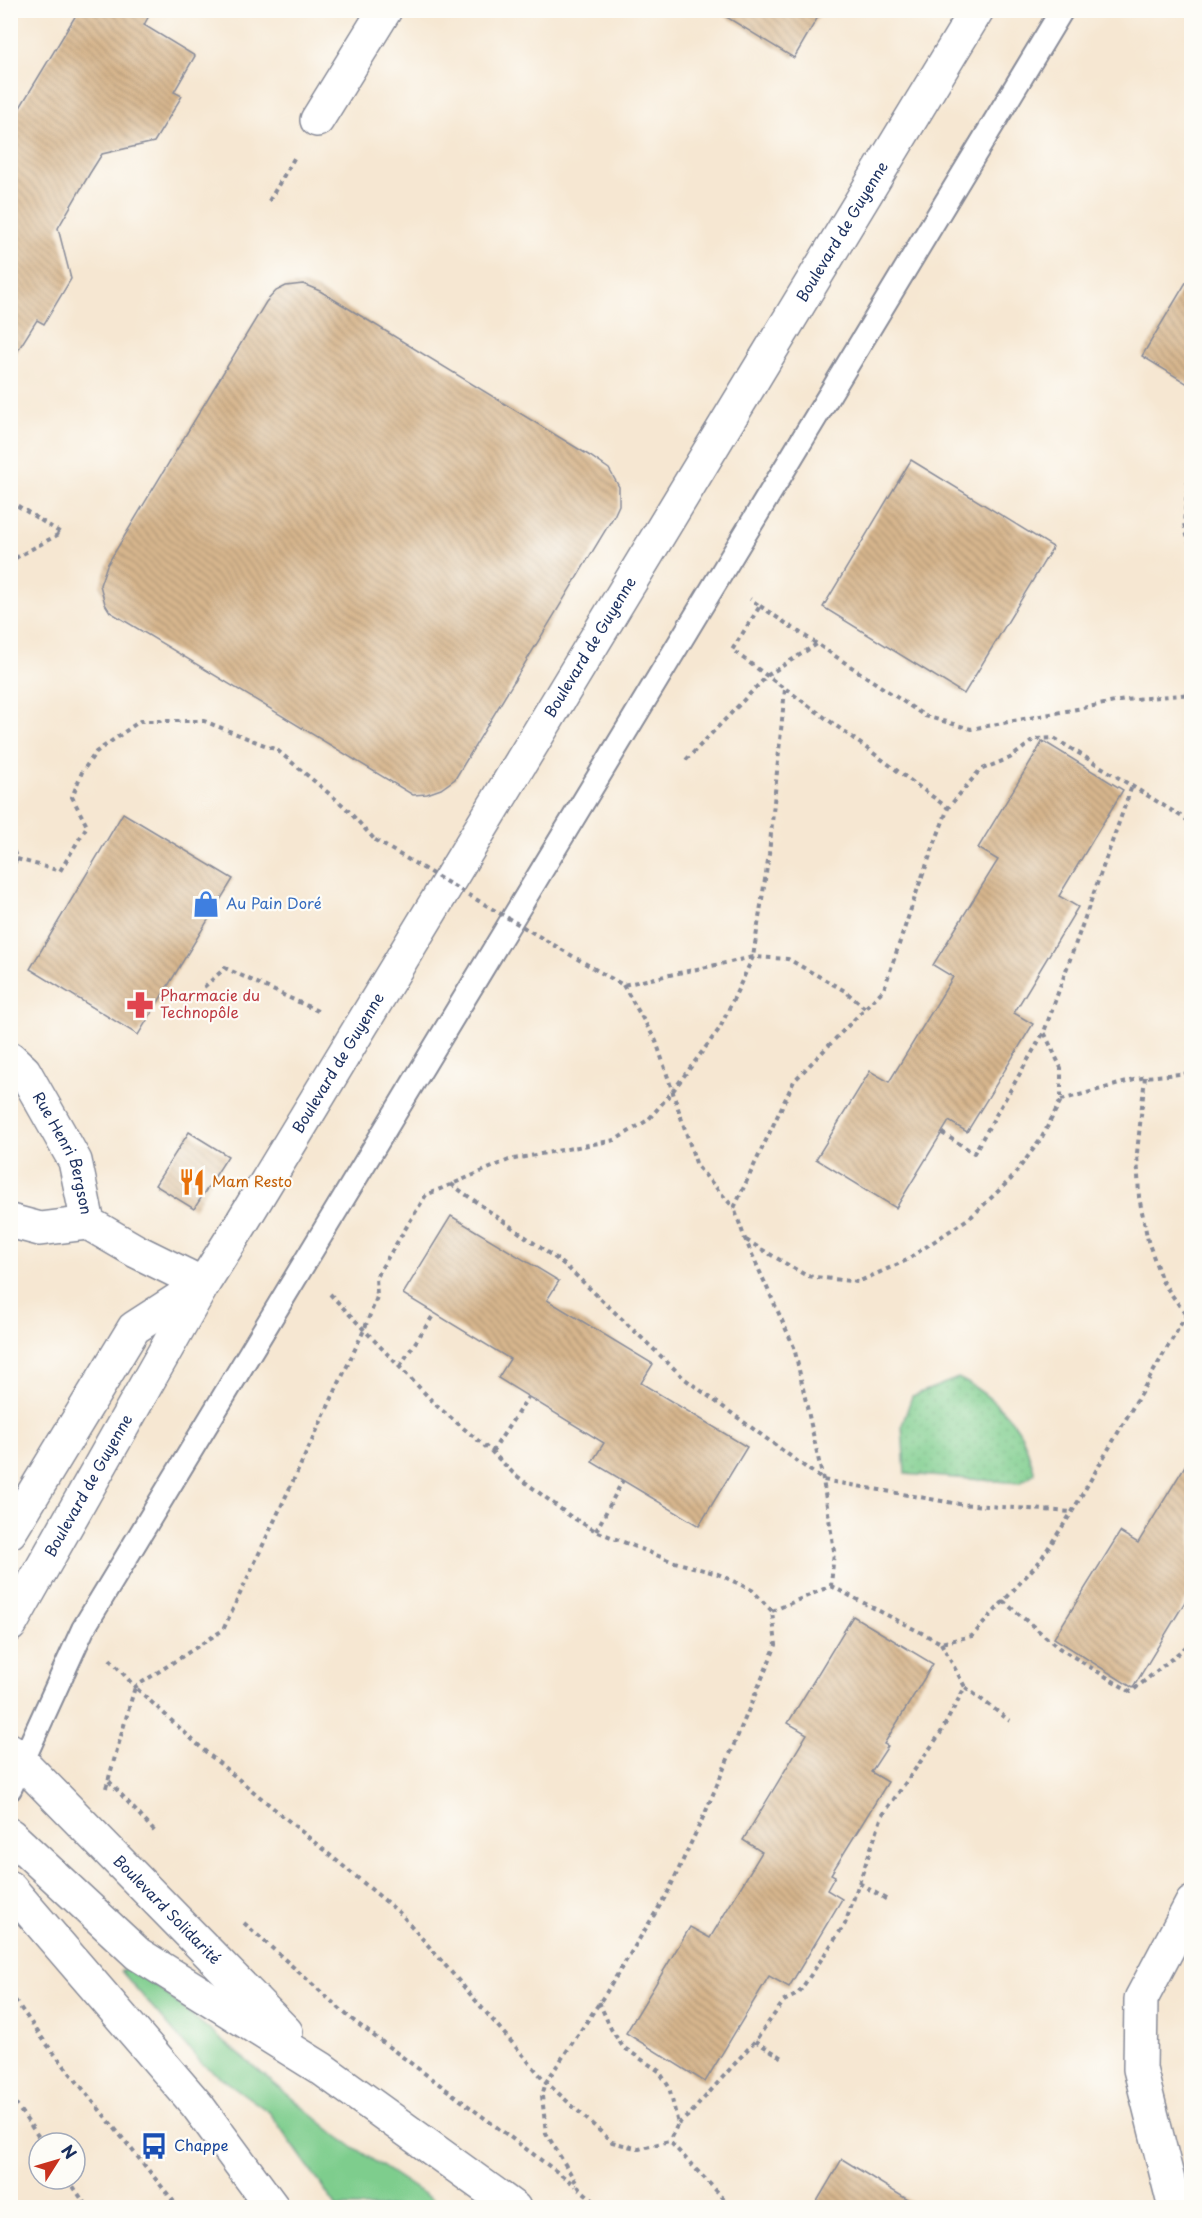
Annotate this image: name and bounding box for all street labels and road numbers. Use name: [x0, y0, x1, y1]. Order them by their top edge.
street label: Boulevard de Guyenne: [790, 156, 893, 306]
street label: Boulevard de Guyenne: [538, 572, 641, 721]
street label: Boulevard de Guyenne: [286, 988, 389, 1137]
street label: Rue Henri Bergson: [28, 1087, 99, 1216]
street label: Boulevard de Guyenne: [38, 1409, 137, 1561]
street label: Boulevard Solidarité: [109, 1849, 227, 1969]

